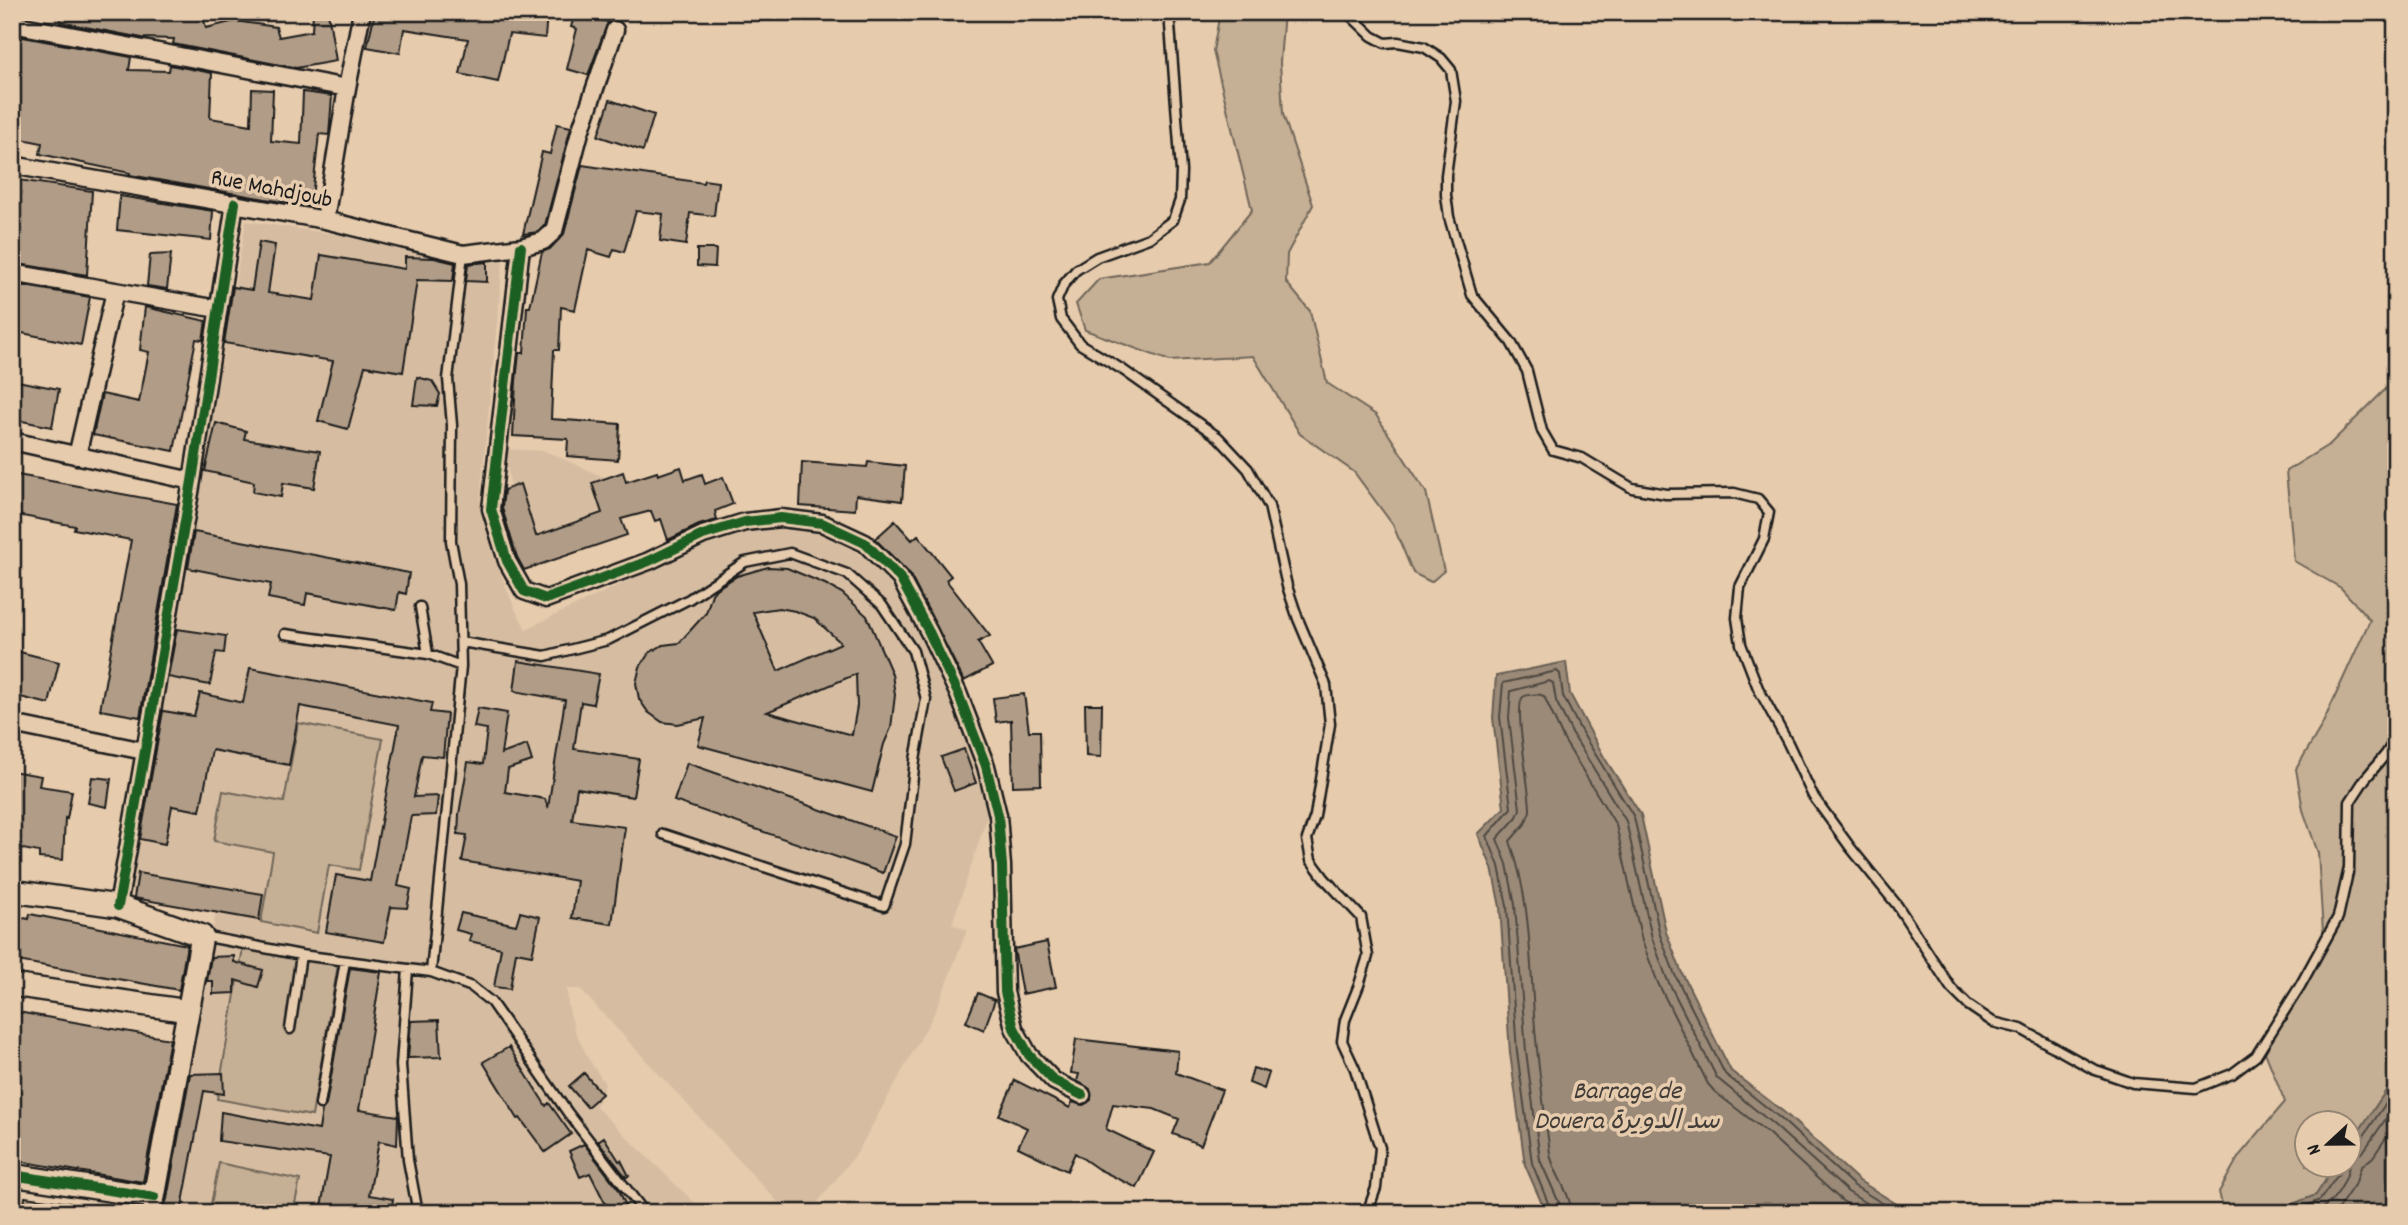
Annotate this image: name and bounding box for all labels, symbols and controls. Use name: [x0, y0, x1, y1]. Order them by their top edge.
street label: Rue Mahdjoub: [208, 161, 335, 218]
water label: Barrage de Douera سد الدويرة: [1534, 1074, 1721, 1141]
north arrow: [2292, 1110, 2362, 1180]
text: N: [2301, 1140, 2330, 1158]

